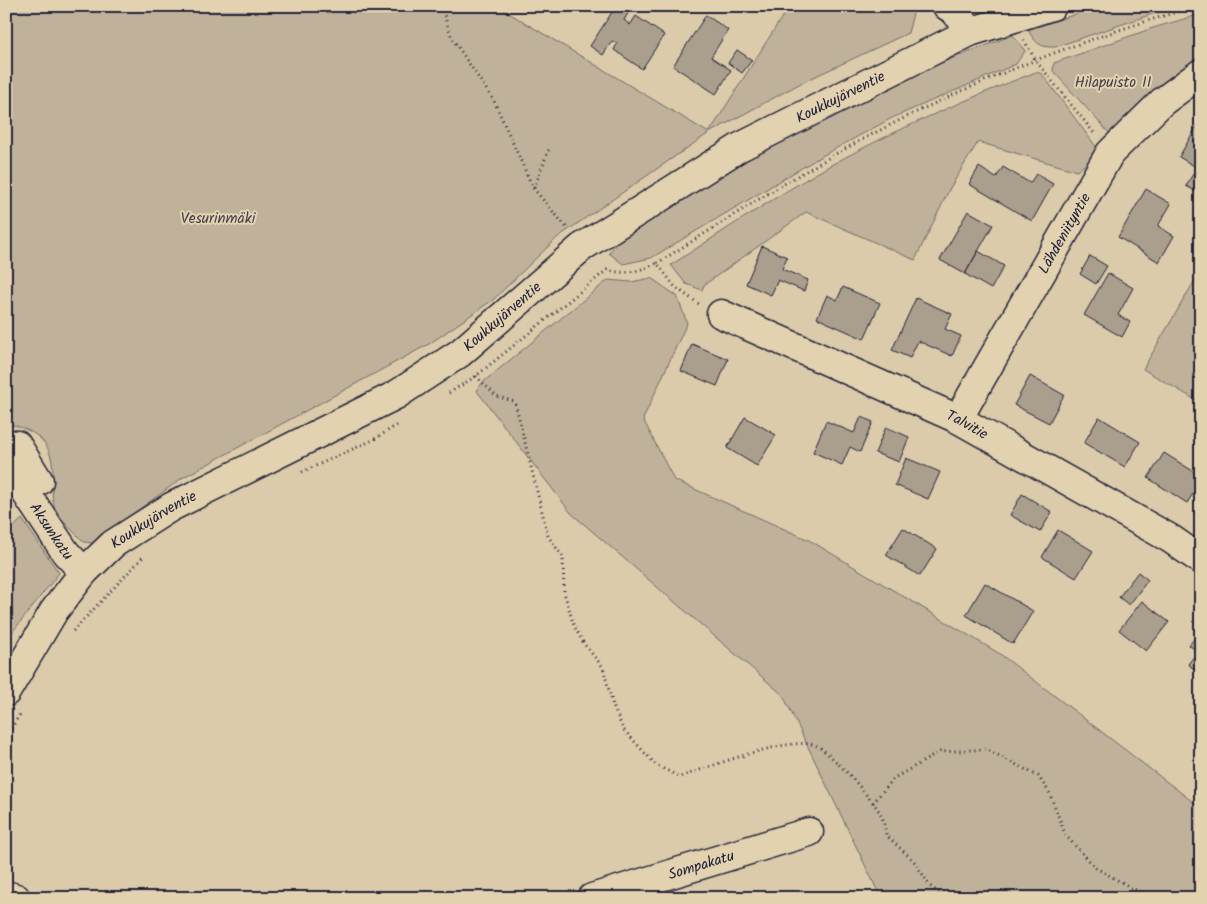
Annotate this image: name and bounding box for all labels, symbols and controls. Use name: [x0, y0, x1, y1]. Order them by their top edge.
street label: Koukkujärventie: [792, 65, 890, 130]
park label: Hilapuisto II: [1075, 71, 1152, 95]
street label: Lähdeniityntie: [1032, 189, 1098, 279]
park label: Vesurinmäki: [181, 207, 257, 231]
street label: Koukkujärventie: [458, 276, 547, 358]
street label: Talvitie: [942, 404, 993, 447]
street label: Koukkujärventie: [106, 485, 201, 556]
street label: Aksunkatu: [23, 498, 78, 567]
street label: Sompakatu: [665, 844, 737, 887]

